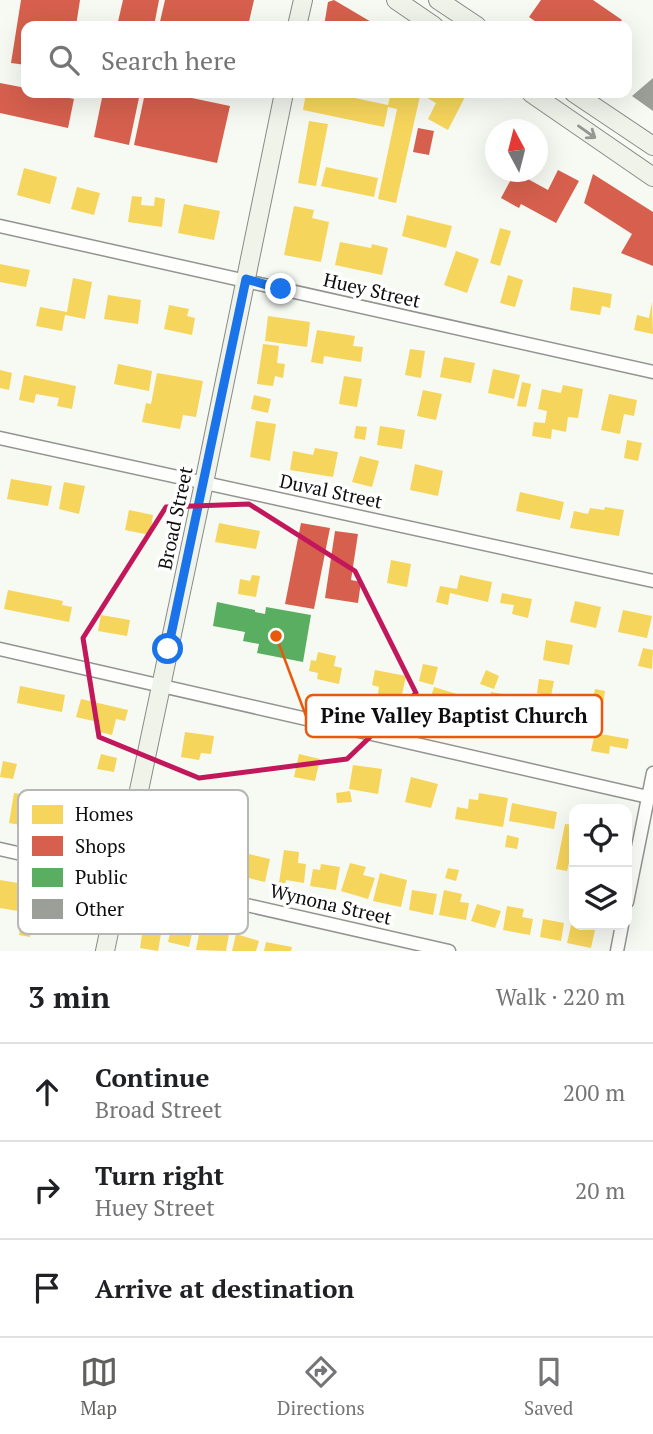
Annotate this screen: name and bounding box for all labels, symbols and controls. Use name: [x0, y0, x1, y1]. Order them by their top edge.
search box: [21, 21, 632, 98]
icon: search: [45, 41, 83, 79]
text: Search here: [101, 43, 236, 77]
north arrow: [485, 119, 548, 182]
one-way arrow: [577, 125, 596, 139]
street label: Huey Street: [321, 266, 423, 313]
route end: [265, 273, 296, 304]
street label: Broad Street: [151, 464, 198, 572]
street label: Duval Street: [277, 467, 385, 514]
route start: [152, 633, 183, 664]
callout: Pine Valley Baptist Church: [306, 695, 602, 737]
text: Pine Valley Baptist Church: [320, 701, 588, 729]
legend: [18, 790, 248, 934]
text: Homes: [75, 801, 134, 826]
map controls: [569, 804, 632, 930]
button: locate: [569, 804, 632, 867]
text: Shops: [75, 833, 126, 858]
text: Public: [75, 864, 128, 889]
button: layers: [569, 867, 632, 930]
street label: Wynona Street: [268, 877, 394, 930]
text: Other: [75, 896, 125, 921]
text: 3 min: [28, 977, 110, 1017]
text: Walk · 220 m: [496, 981, 625, 1012]
text: Continue: [95, 1060, 209, 1094]
icon: ahead: [28, 1073, 66, 1111]
text: 200 m: [563, 1077, 625, 1108]
text: Broad Street: [95, 1094, 222, 1125]
text: Turn right: [95, 1158, 224, 1192]
icon: right: [28, 1171, 66, 1209]
text: 20 m: [575, 1175, 625, 1206]
text: Huey Street: [95, 1192, 215, 1223]
icon: arrive: [28, 1269, 66, 1307]
text: Arrive at destination: [95, 1271, 354, 1305]
tab: Map: [80, 1353, 118, 1420]
tab: Directions: [277, 1353, 365, 1420]
tab: Saved: [524, 1353, 573, 1420]

